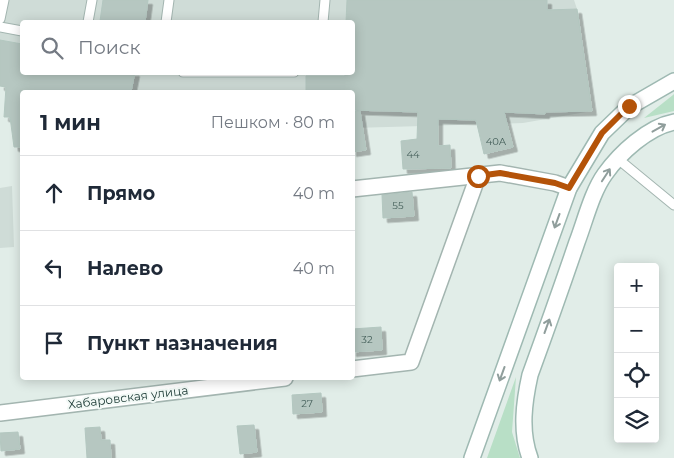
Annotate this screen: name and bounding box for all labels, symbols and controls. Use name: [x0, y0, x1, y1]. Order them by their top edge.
search box: [20, 20, 355, 75]
icon: search: [38, 34, 66, 62]
text: Поиск: [78, 36, 141, 59]
route end: [618, 95, 641, 118]
text: 1 мин: [40, 110, 101, 135]
text: Пешком · 80 m: [211, 113, 335, 132]
one-way arrow: [651, 123, 666, 132]
house number: 40А: [486, 135, 507, 148]
house number: 44: [406, 148, 420, 161]
route start: [467, 165, 490, 188]
one-way arrow: [601, 168, 611, 182]
icon: ahead: [40, 179, 68, 207]
text: Прямо: [87, 182, 155, 205]
text: 40 m: [293, 184, 335, 203]
house number: 55: [392, 199, 404, 212]
one-way arrow: [552, 213, 561, 228]
icon: left: [40, 254, 68, 282]
text: Налево: [87, 257, 163, 280]
text: 40 m: [293, 259, 335, 278]
map controls: [614, 263, 659, 443]
button: +: [614, 263, 659, 308]
button: −: [614, 308, 659, 353]
one-way arrow: [543, 319, 552, 334]
icon: arrive: [40, 329, 68, 357]
text: Пункт назначения: [87, 332, 278, 355]
house number: 32: [361, 333, 373, 346]
button: locate: [614, 353, 659, 398]
one-way arrow: [497, 366, 506, 381]
street label: Хабаровская улица: [67, 382, 189, 412]
house number: 27: [301, 397, 313, 410]
button: layers: [614, 398, 659, 443]

